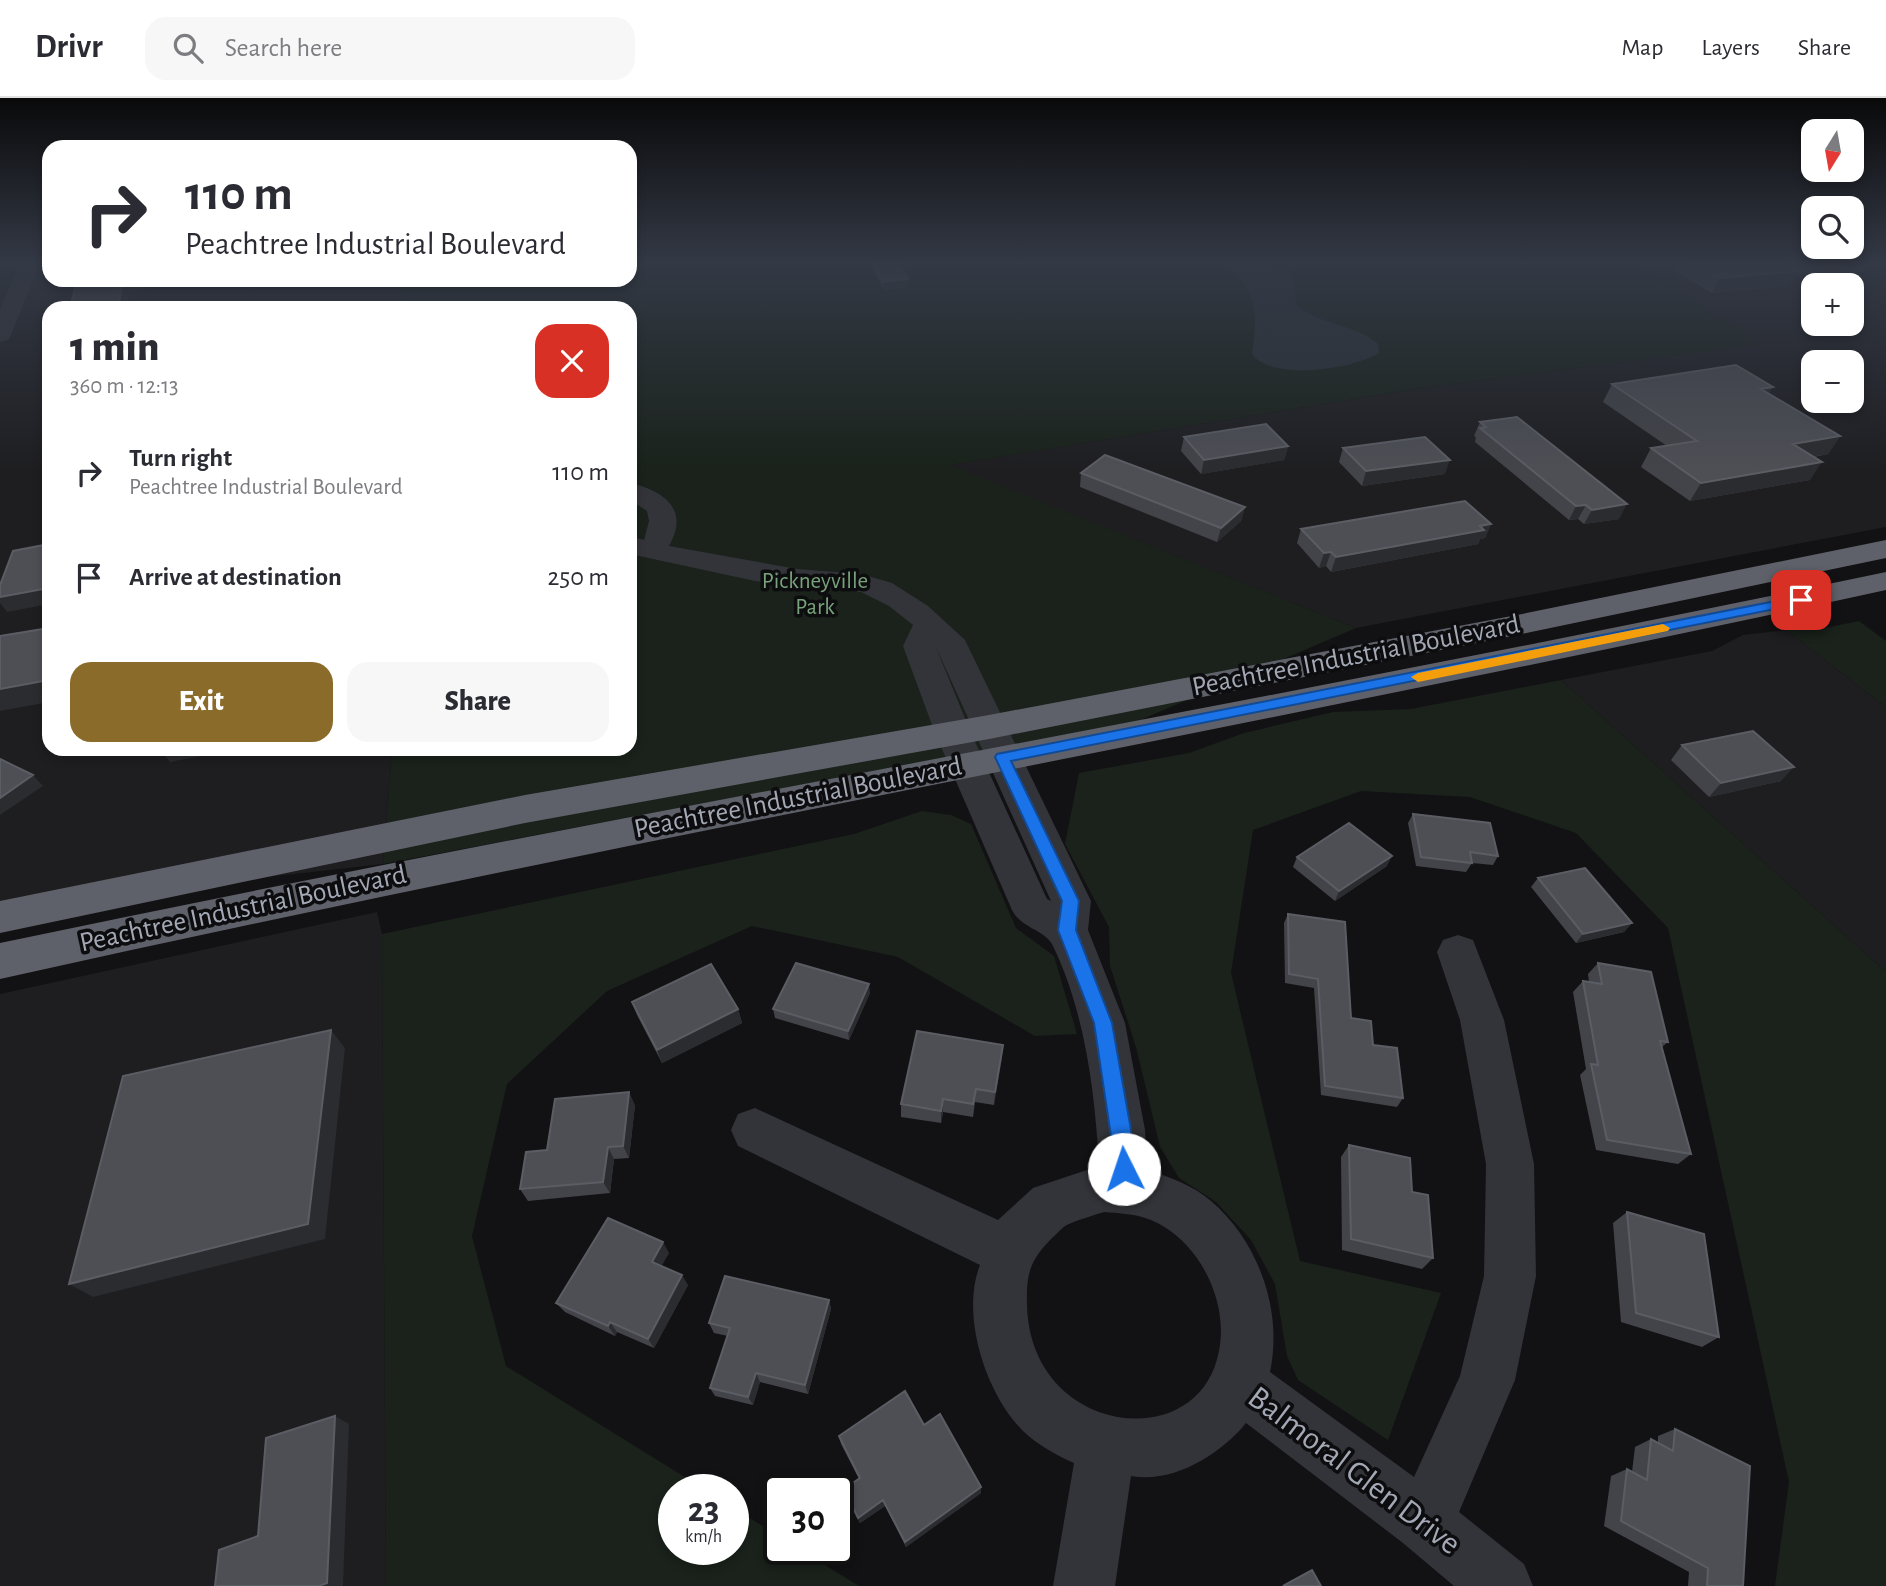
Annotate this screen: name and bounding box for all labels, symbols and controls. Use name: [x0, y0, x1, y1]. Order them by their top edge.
search box: [145, 17, 635, 80]
icon: search: [169, 29, 207, 67]
text: Drivr: [35, 31, 103, 64]
text: Search here: [225, 35, 342, 61]
text: Map: [1621, 36, 1663, 60]
text: Layers: [1701, 36, 1760, 60]
text: Share: [1798, 36, 1851, 60]
north arrow: [1801, 119, 1864, 182]
map controls: [1801, 119, 1864, 413]
icon: right: [70, 168, 161, 259]
text: 110 m: [185, 170, 293, 219]
button: search: [1801, 196, 1864, 259]
text: Peachtree Industrial Boulevard: [185, 228, 566, 260]
button: +: [1801, 273, 1864, 336]
button: close: [535, 324, 609, 398]
text: 1 min: [70, 326, 159, 368]
button: −: [1801, 350, 1864, 413]
text: 360 m · 12:13: [70, 375, 179, 398]
text: Turn right: [129, 445, 232, 471]
icon: right: [70, 454, 108, 492]
text: 110 m: [552, 459, 609, 485]
text: Peachtree Industrial Boulevard: [129, 476, 403, 499]
icon: arrive: [70, 559, 108, 597]
text: Arrive at destination: [129, 564, 342, 590]
text: 250 m: [547, 564, 609, 590]
park label: Pickneyville Park: [762, 570, 868, 619]
pin: [1771, 570, 1831, 630]
icon: arrive: [1782, 581, 1820, 619]
street label: Peachtree Industrial Boulevard: [1190, 610, 1522, 702]
button: Exit: [70, 662, 333, 742]
button: Share: [347, 662, 609, 742]
street label: Peachtree Industrial Boulevard: [632, 752, 964, 844]
street label: Peachtree Industrial Boulevard: [77, 861, 409, 957]
position arrow: [1087, 1132, 1161, 1206]
street label: Balmoral Glen Drive: [1242, 1381, 1466, 1561]
speed limit sign: 30: [763, 1474, 854, 1565]
text: 23: [688, 1493, 719, 1528]
text: km/h: [685, 1528, 722, 1546]

